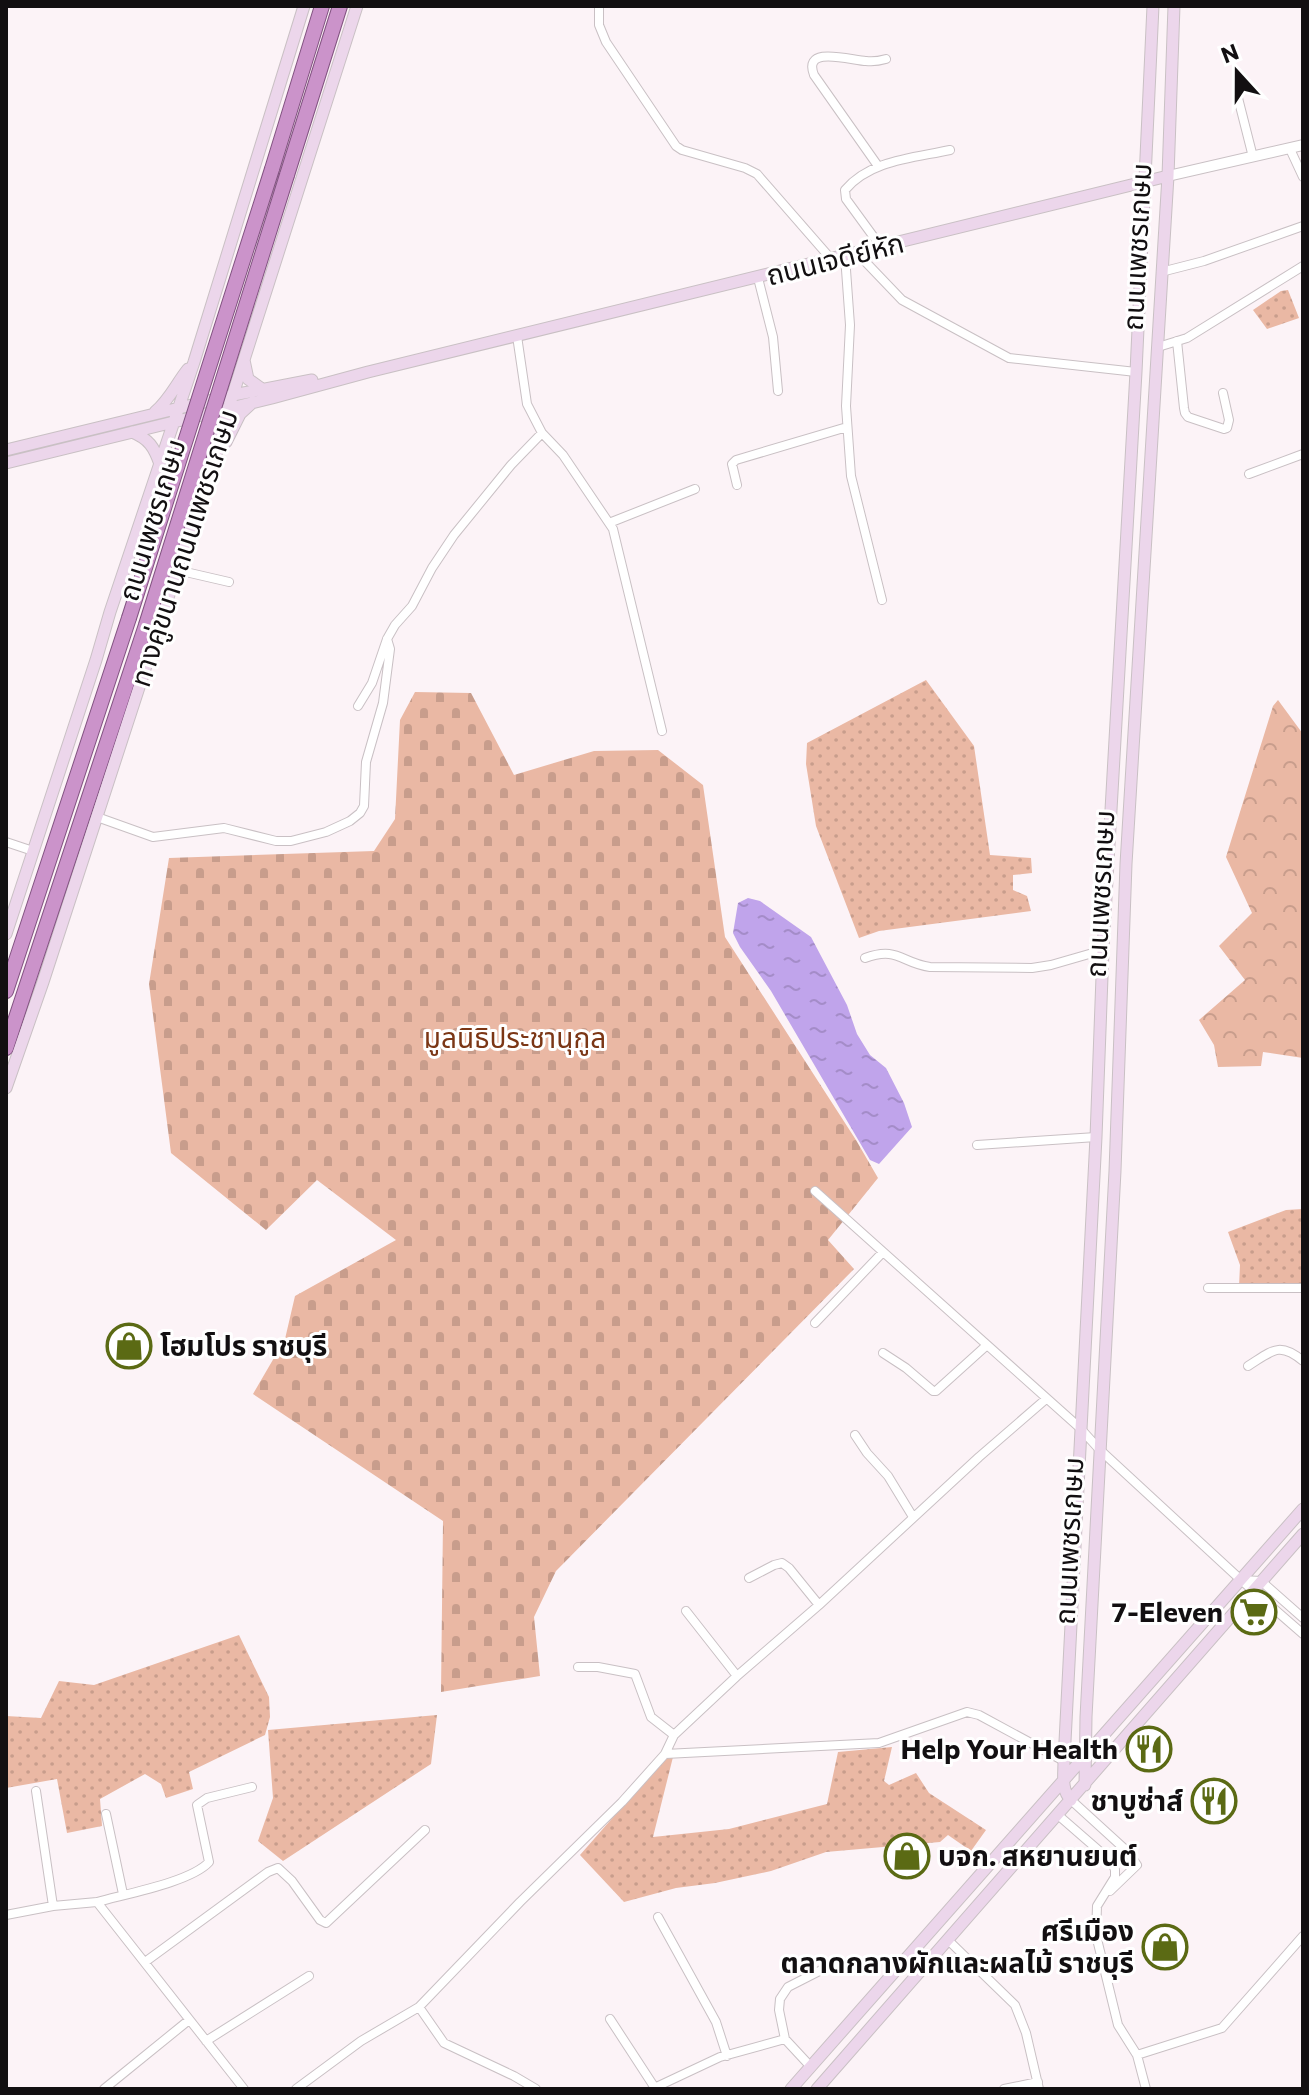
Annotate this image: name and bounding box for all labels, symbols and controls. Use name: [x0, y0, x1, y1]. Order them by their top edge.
north arrow: [1197, 32, 1277, 112]
text: N: [1217, 37, 1242, 68]
street label: ถนนเพชรเกษม: [1115, 162, 1157, 332]
street label: ถนนเจดีย์หัก: [762, 225, 907, 292]
street label: ทางคู่ขนานถนนเพชรเกษม: [122, 405, 246, 691]
street label: ถนนเพชรเกษม: [110, 435, 192, 605]
street label: ถนนเพชรเกษม: [1078, 809, 1120, 979]
park label: มูลนิธิประชานุกูล: [424, 1020, 606, 1056]
shop icon: โฮมโปร ราชบุรี: [105, 1322, 153, 1370]
place label: โฮมโปร ราชบุรี: [160, 1328, 327, 1363]
street label: ถนนเพชรเกษม: [1047, 1456, 1089, 1626]
supermarket icon: 7-Eleven: [1230, 1588, 1278, 1636]
place label: 7-Eleven: [1112, 1594, 1223, 1628]
restaurant icon: Help Your Health: [1125, 1725, 1173, 1773]
place label: Help Your Health: [901, 1731, 1118, 1765]
restaurant icon: ชาบูซ่าส์: [1190, 1777, 1238, 1825]
place label: ชาบูซ่าส์: [1090, 1783, 1183, 1819]
shop icon: บจก. สหยานยนต์: [883, 1832, 931, 1880]
place label: บจก. สหยานยนต์: [938, 1838, 1137, 1872]
place label: ศรีเมือง ตลาดกลางผักและผลไม้ ราชบุรี: [781, 1913, 1134, 1980]
shop icon: ศรีเมือง ตลาดกลางผักและผลไม้ ราชบุรี: [1141, 1923, 1189, 1971]

